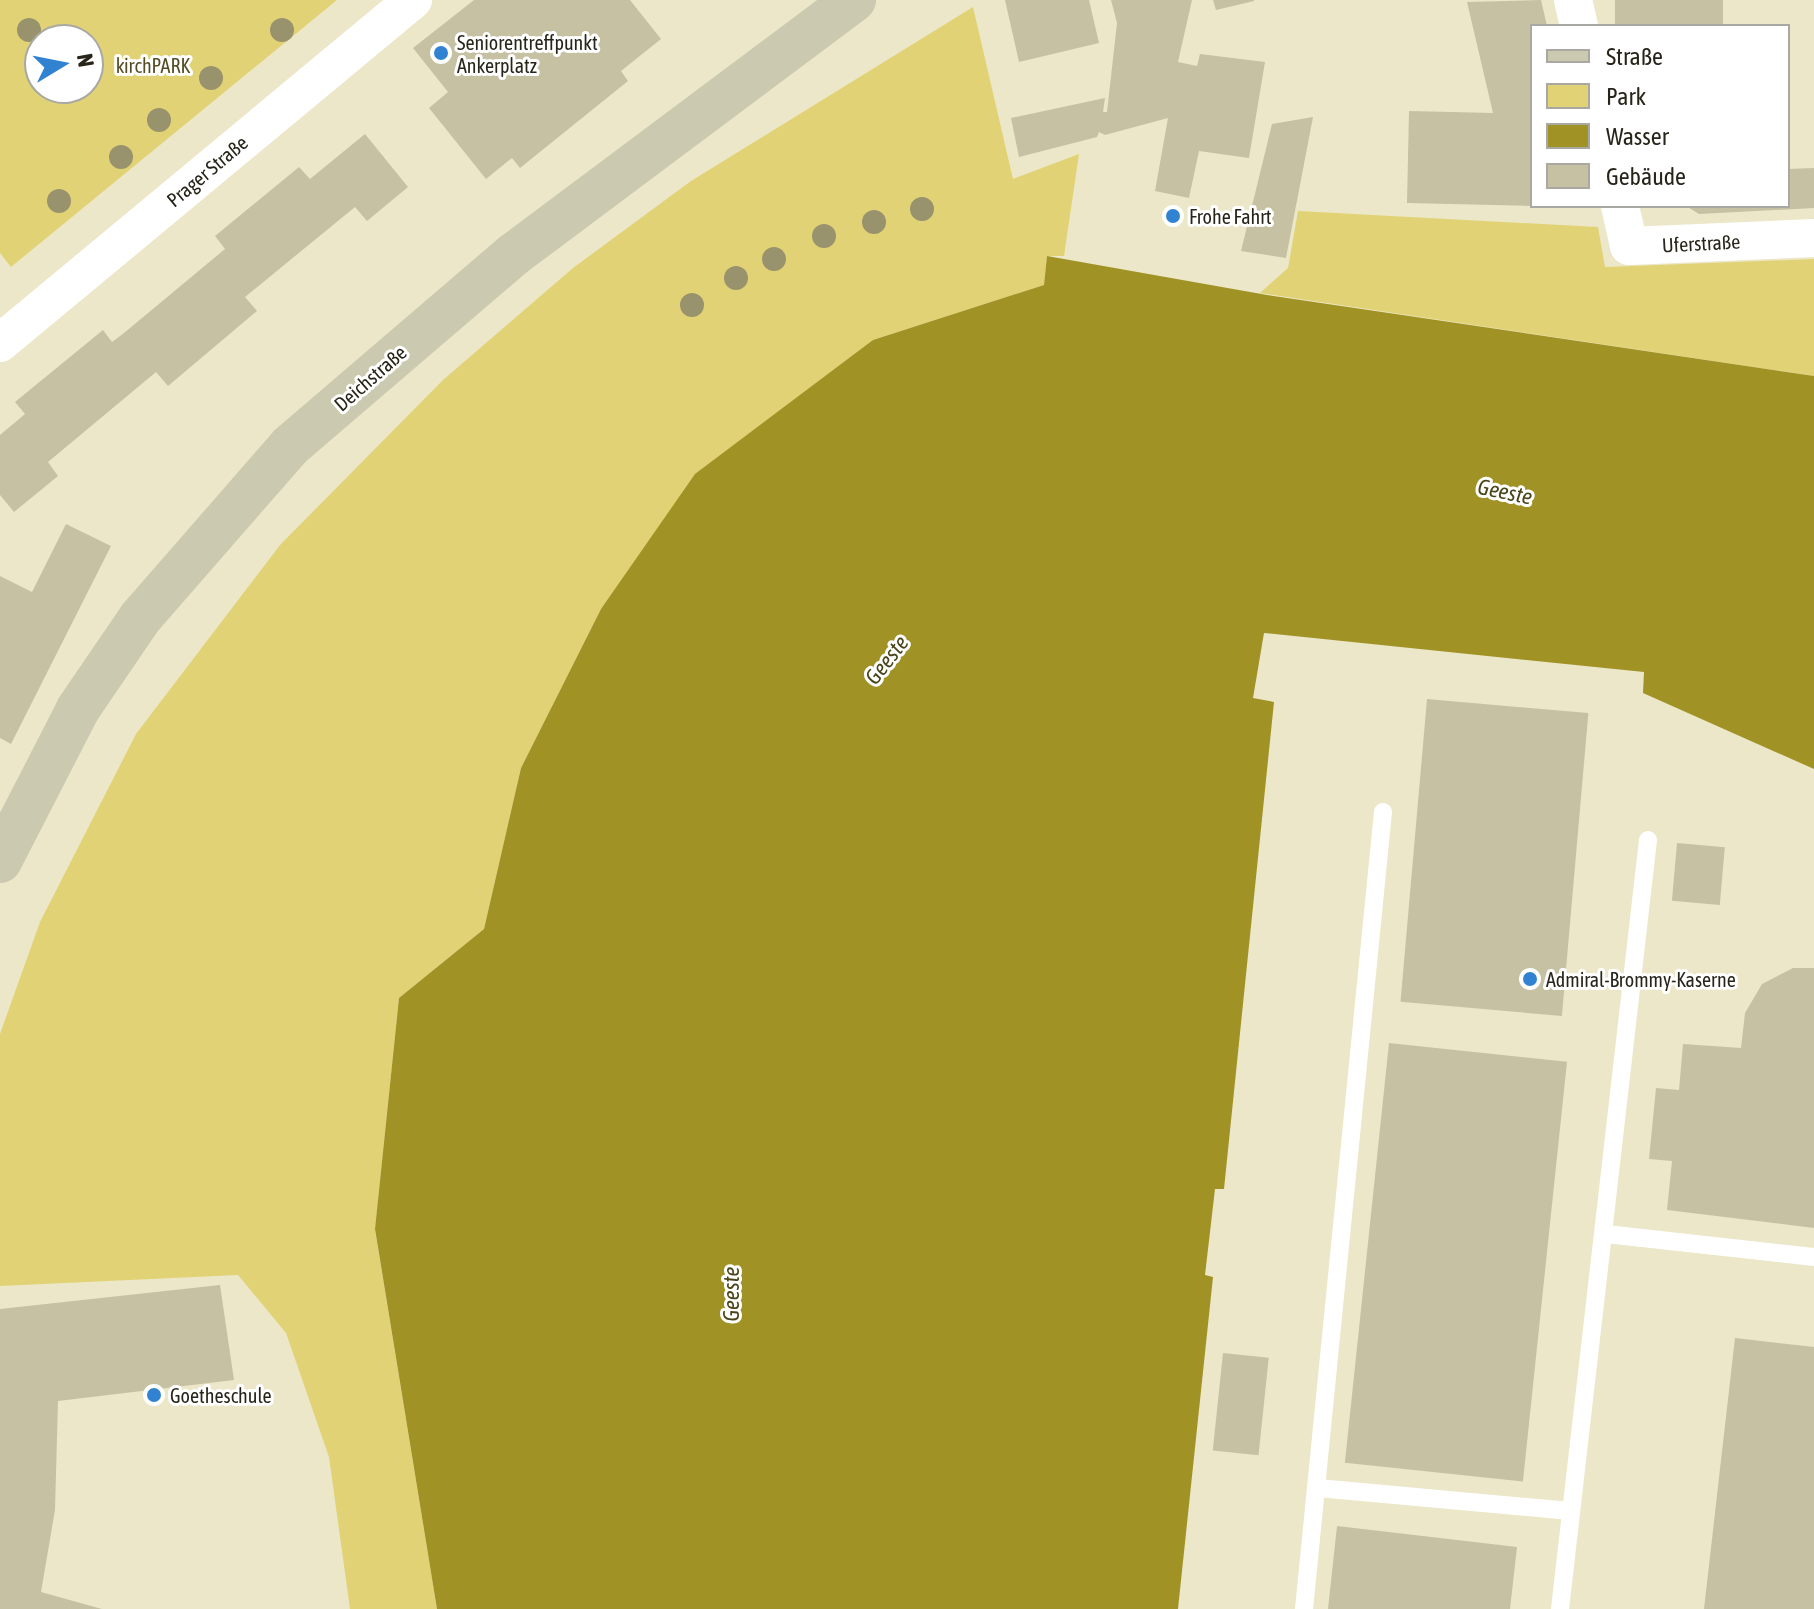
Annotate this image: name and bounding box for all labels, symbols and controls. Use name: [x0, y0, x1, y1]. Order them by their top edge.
north arrow: [24, 24, 104, 104]
legend: [1530, 24, 1790, 208]
place label: Seniorentreffpunkt Ankerplatz: [457, 30, 598, 77]
text: Straße: [1606, 43, 1663, 70]
marker: Seniorentreffpunkt Ankerplatz: [432, 44, 450, 62]
text: N: [72, 52, 100, 69]
park label: kirchPARK: [116, 53, 190, 77]
text: Park: [1606, 83, 1646, 110]
text: Wasser: [1606, 123, 1669, 150]
street label: Prager Straße: [162, 130, 252, 212]
text: Gebäude: [1606, 163, 1686, 190]
place label: Frohe Fahrt: [1189, 204, 1272, 228]
marker: Frohe Fahrt: [1164, 207, 1182, 225]
street label: Uferstraße: [1661, 229, 1741, 257]
street label: Deichstraße: [329, 340, 411, 416]
water label: Geeste: [1475, 473, 1535, 511]
water label: Geeste: [860, 630, 914, 690]
place label: Admiral-Brommy-Kaserne: [1546, 967, 1736, 991]
marker: Admiral-Brommy-Kaserne: [1521, 970, 1539, 988]
water label: Geeste: [719, 1266, 745, 1322]
place label: Goetheschule: [170, 1383, 272, 1407]
marker: Goetheschule: [145, 1386, 163, 1404]

